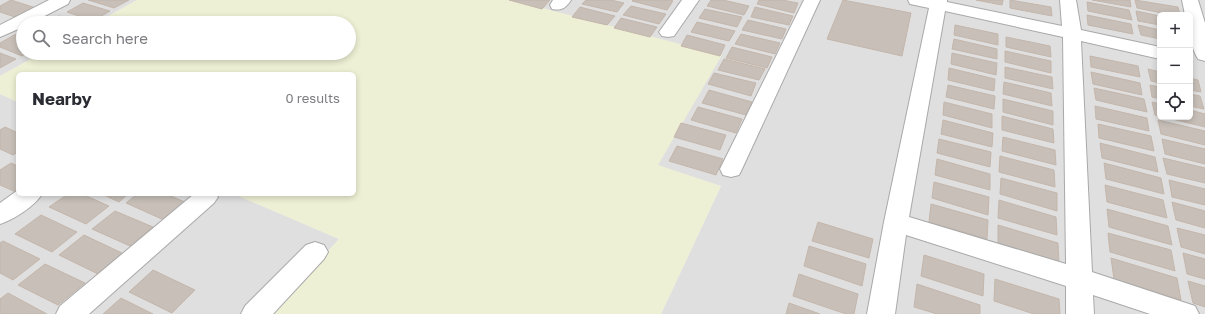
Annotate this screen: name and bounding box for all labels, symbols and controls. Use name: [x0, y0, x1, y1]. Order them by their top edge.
map controls: [1157, 12, 1193, 120]
button: +: [1157, 12, 1193, 48]
search box: [16, 16, 356, 60]
icon: search: [30, 27, 52, 49]
text: Search here: [62, 29, 148, 47]
button: −: [1157, 48, 1193, 84]
button: locate: [1157, 84, 1193, 120]
text: Nearby: [32, 88, 92, 109]
text: 0 results: [285, 90, 340, 106]

